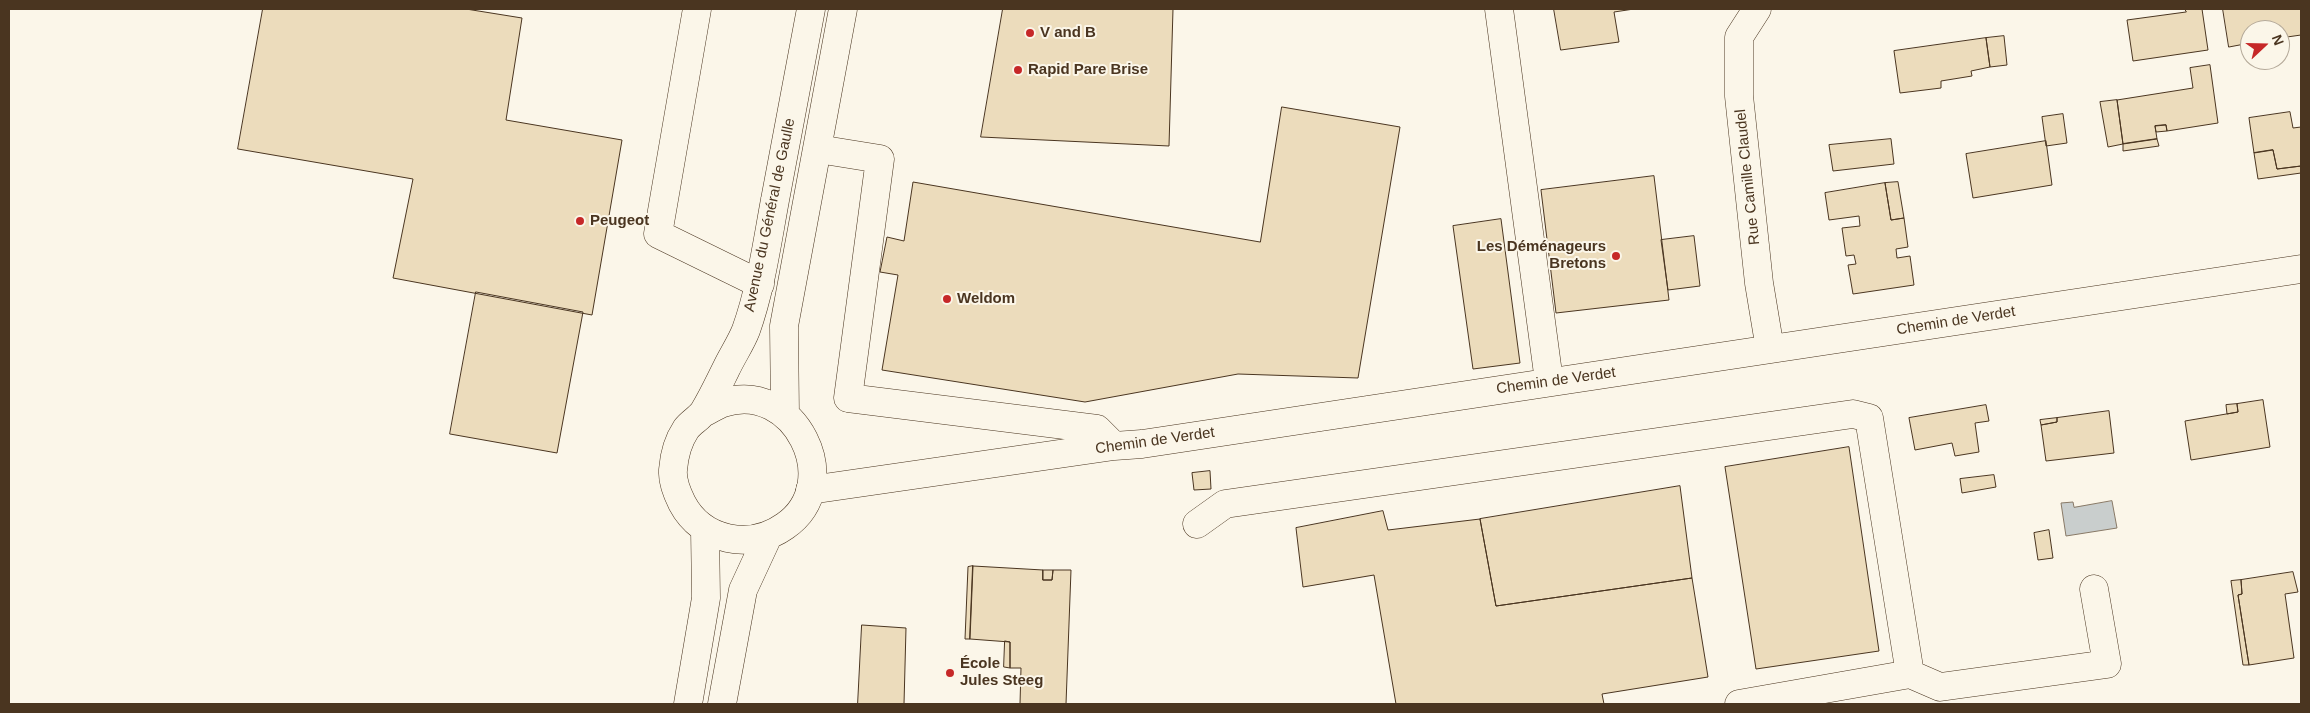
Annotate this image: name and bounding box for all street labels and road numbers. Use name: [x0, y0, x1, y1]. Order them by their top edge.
street label: Rue Camille Claudel: [1732, 108, 1764, 246]
street label: Avenue du Général de Gaulle: [741, 117, 799, 313]
street label: Chemin de Verdet: [1895, 303, 2017, 339]
street label: Chemin de Verdet: [1495, 364, 1617, 398]
street label: Chemin de Verdet: [1094, 424, 1216, 458]

